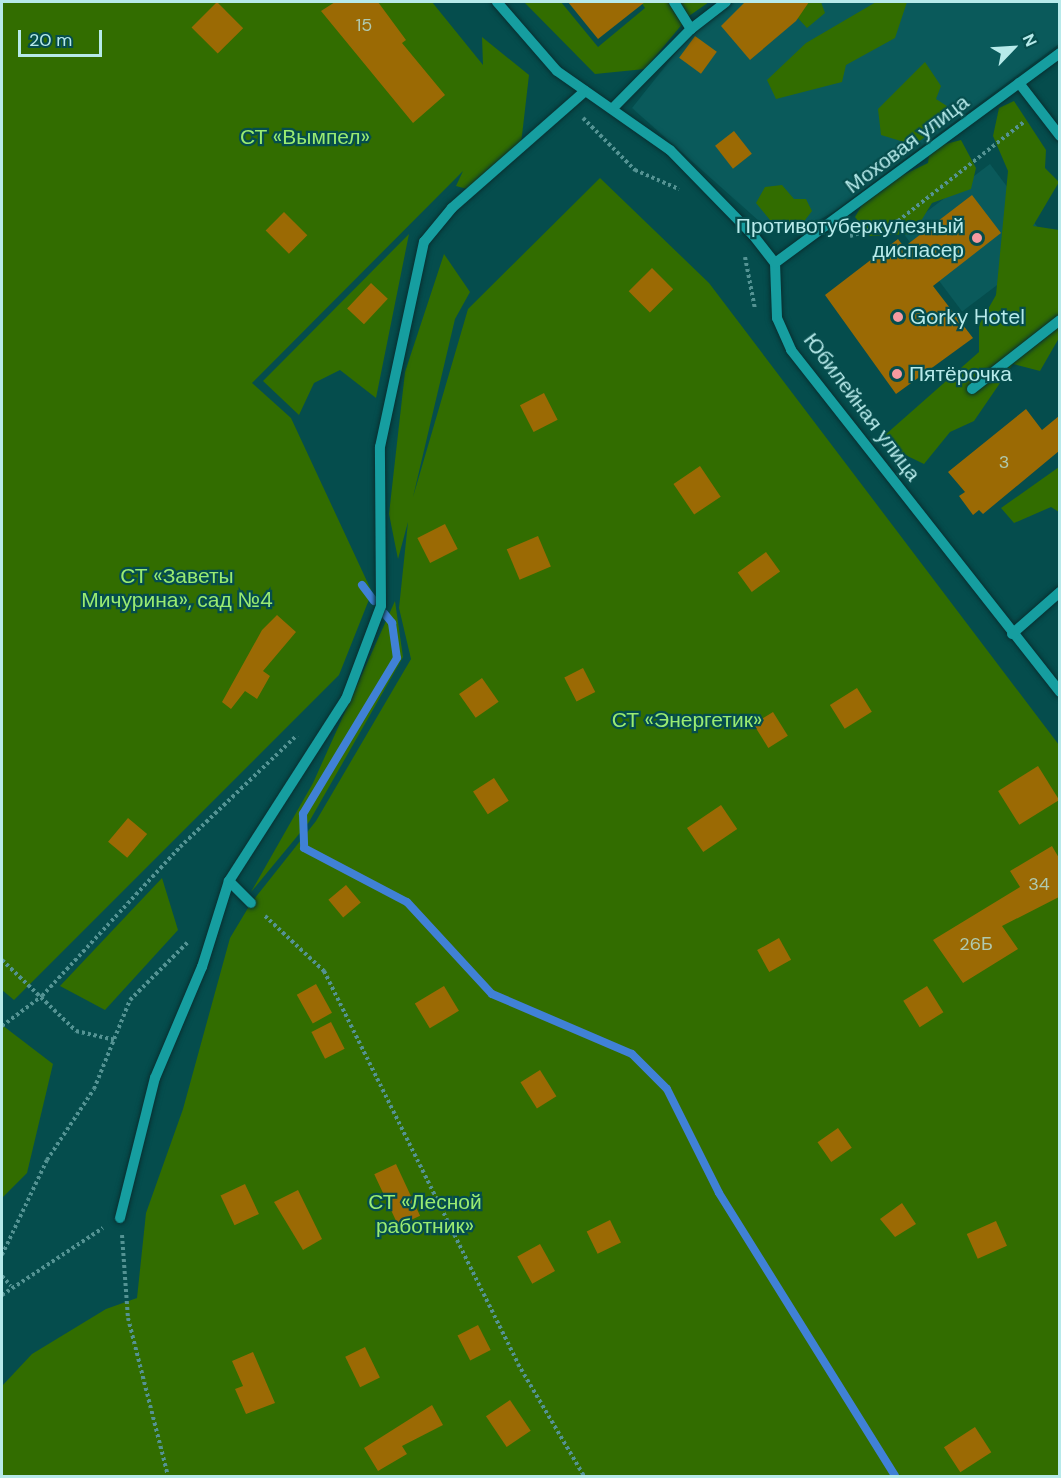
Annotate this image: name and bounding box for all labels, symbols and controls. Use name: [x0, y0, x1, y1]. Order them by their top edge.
house number: 15: [356, 14, 372, 36]
scale bar: [21, 18, 105, 56]
north arrow: [983, 18, 1043, 78]
text: 20 m: [29, 28, 72, 52]
text: N: [1018, 30, 1042, 50]
street label: Моховая улица: [840, 89, 974, 199]
park label: СТ «Вымпел»: [240, 124, 370, 150]
place label: Противотуберкулезный диспасер: [736, 213, 964, 263]
marker: Противотуберкулезный диспасер: [968, 229, 986, 247]
place label: Gorky Hotel: [910, 304, 1025, 330]
marker: Gorky Hotel: [891, 310, 905, 324]
street label: Юбилейная улица: [798, 328, 926, 486]
place label: Пятёрочка: [909, 361, 1012, 387]
marker: Пятёрочка: [890, 367, 904, 381]
house number: 3: [999, 451, 1009, 473]
park label: СТ «Заветы Мичурина», сад №4: [81, 563, 273, 613]
park label: СТ «Энергетик»: [612, 707, 762, 733]
house number: 34: [1028, 873, 1050, 895]
house number: 26Б: [959, 933, 993, 955]
park label: СТ «Лесной работник»: [368, 1189, 482, 1239]

